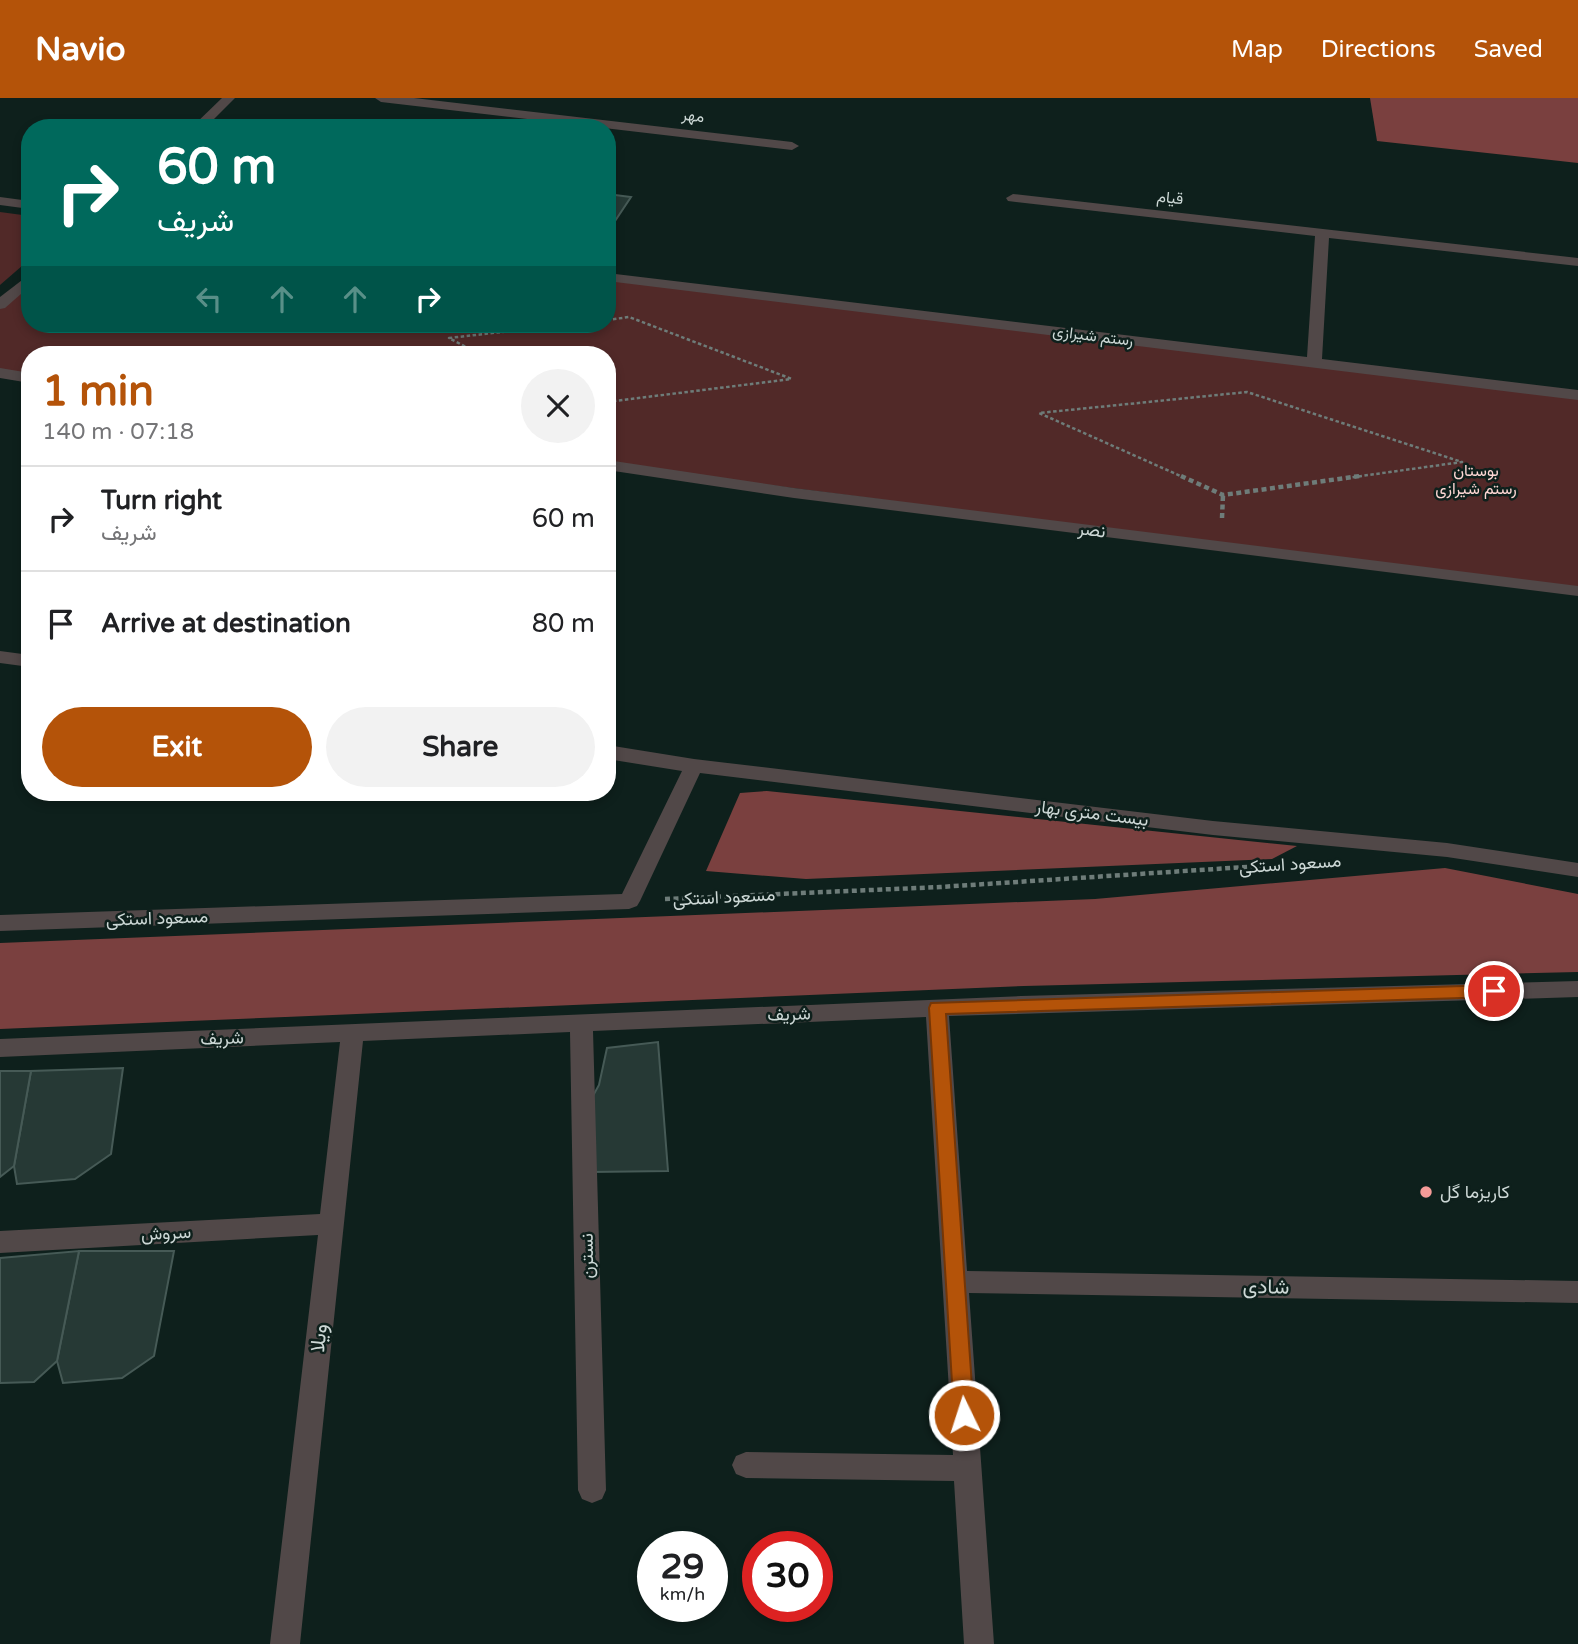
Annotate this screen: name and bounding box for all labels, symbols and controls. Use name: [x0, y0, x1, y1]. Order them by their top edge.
text: Navio: [35, 30, 126, 69]
text: Map: [1231, 35, 1283, 64]
text: Directions: [1321, 35, 1436, 64]
text: Saved: [1474, 35, 1543, 64]
street label: مهر: [680, 105, 705, 127]
text: 60 m: [157, 138, 276, 197]
icon: right: [42, 147, 133, 238]
street label: قیام: [1156, 187, 1184, 209]
text: شریف: [157, 202, 234, 240]
icon: left: [190, 280, 228, 318]
icon: ahead: [263, 280, 301, 318]
icon: ahead: [336, 280, 374, 318]
icon: right: [409, 280, 447, 318]
street label: رستم شیرازی: [1051, 321, 1135, 351]
text: 1 min: [42, 366, 154, 417]
button: close: [521, 369, 595, 443]
text: 140 m · 07:18: [42, 418, 194, 446]
park label: بوستان رستم شیرازی: [1435, 461, 1517, 499]
text: Turn right: [101, 485, 222, 516]
icon: right: [42, 500, 80, 538]
text: 60 m: [532, 503, 595, 534]
street label: نصر: [1076, 517, 1107, 543]
text: شریف: [101, 519, 157, 547]
icon: arrive: [42, 605, 80, 643]
text: Arrive at destination: [101, 608, 351, 639]
text: 80 m: [532, 608, 595, 639]
button: Exit: [42, 707, 312, 787]
button: Share: [326, 707, 595, 787]
street label: بیست متری بهار: [1033, 795, 1150, 831]
street label: مسعود استکی: [1238, 849, 1342, 879]
street label: مسعود استکی: [672, 883, 776, 911]
street label: مسعود استکی: [105, 905, 209, 931]
pin: [1464, 961, 1524, 1021]
icon: arrive: [1475, 972, 1513, 1010]
street label: شریف: [767, 1002, 811, 1026]
street label: شریف: [200, 1026, 244, 1050]
place label: کاریزما گل: [1440, 1181, 1510, 1203]
marker: کاریزما گل: [1418, 1184, 1434, 1200]
street label: سروش: [140, 1221, 192, 1245]
street label: نسترن: [576, 1233, 598, 1279]
street label: شادی: [1242, 1274, 1290, 1300]
street label: ویلا: [305, 1323, 333, 1353]
position arrow: [927, 1378, 1001, 1452]
speed limit sign: 30: [742, 1531, 833, 1622]
text: 29: [661, 1546, 704, 1588]
text: km/h: [660, 1583, 705, 1605]

